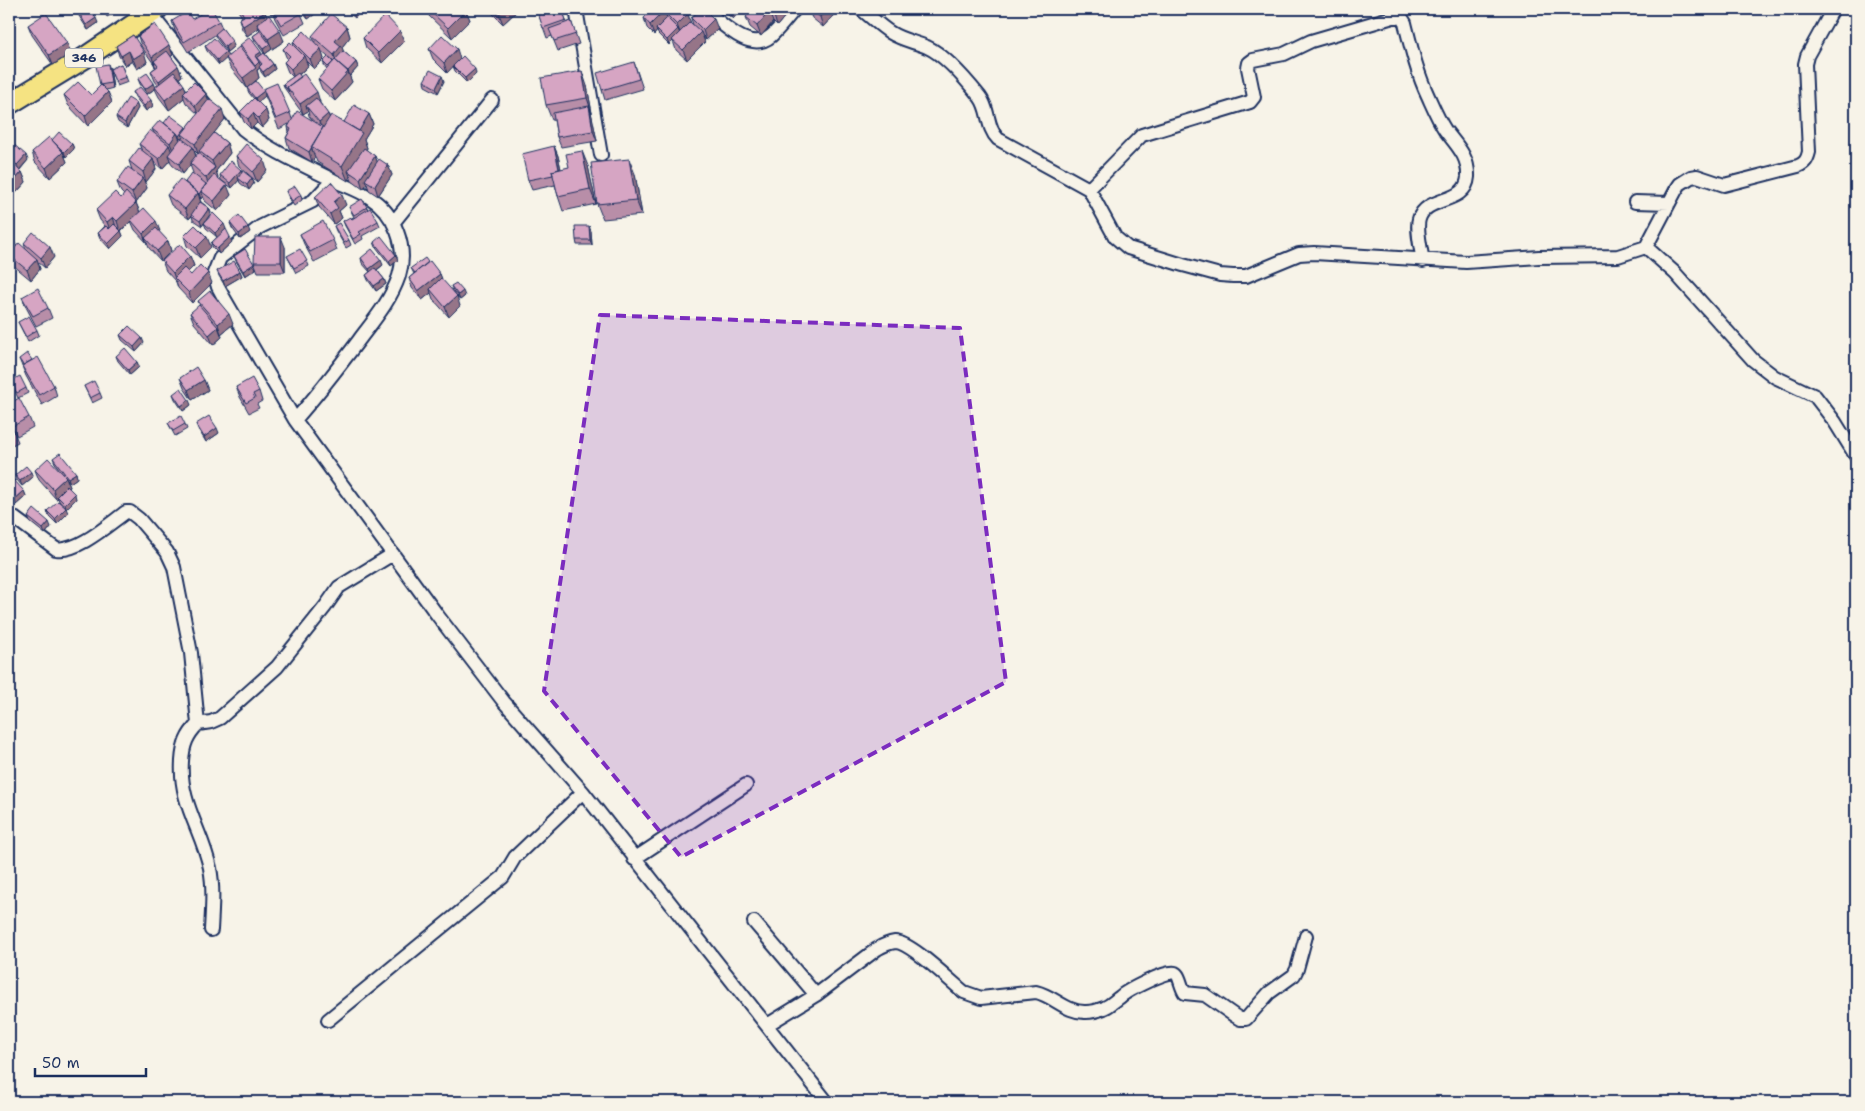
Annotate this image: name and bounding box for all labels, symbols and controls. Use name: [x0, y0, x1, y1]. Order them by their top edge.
road number: 346: [65, 48, 103, 68]
scale bar: [35, 1046, 146, 1078]
text: 50 m: [42, 1053, 80, 1073]

